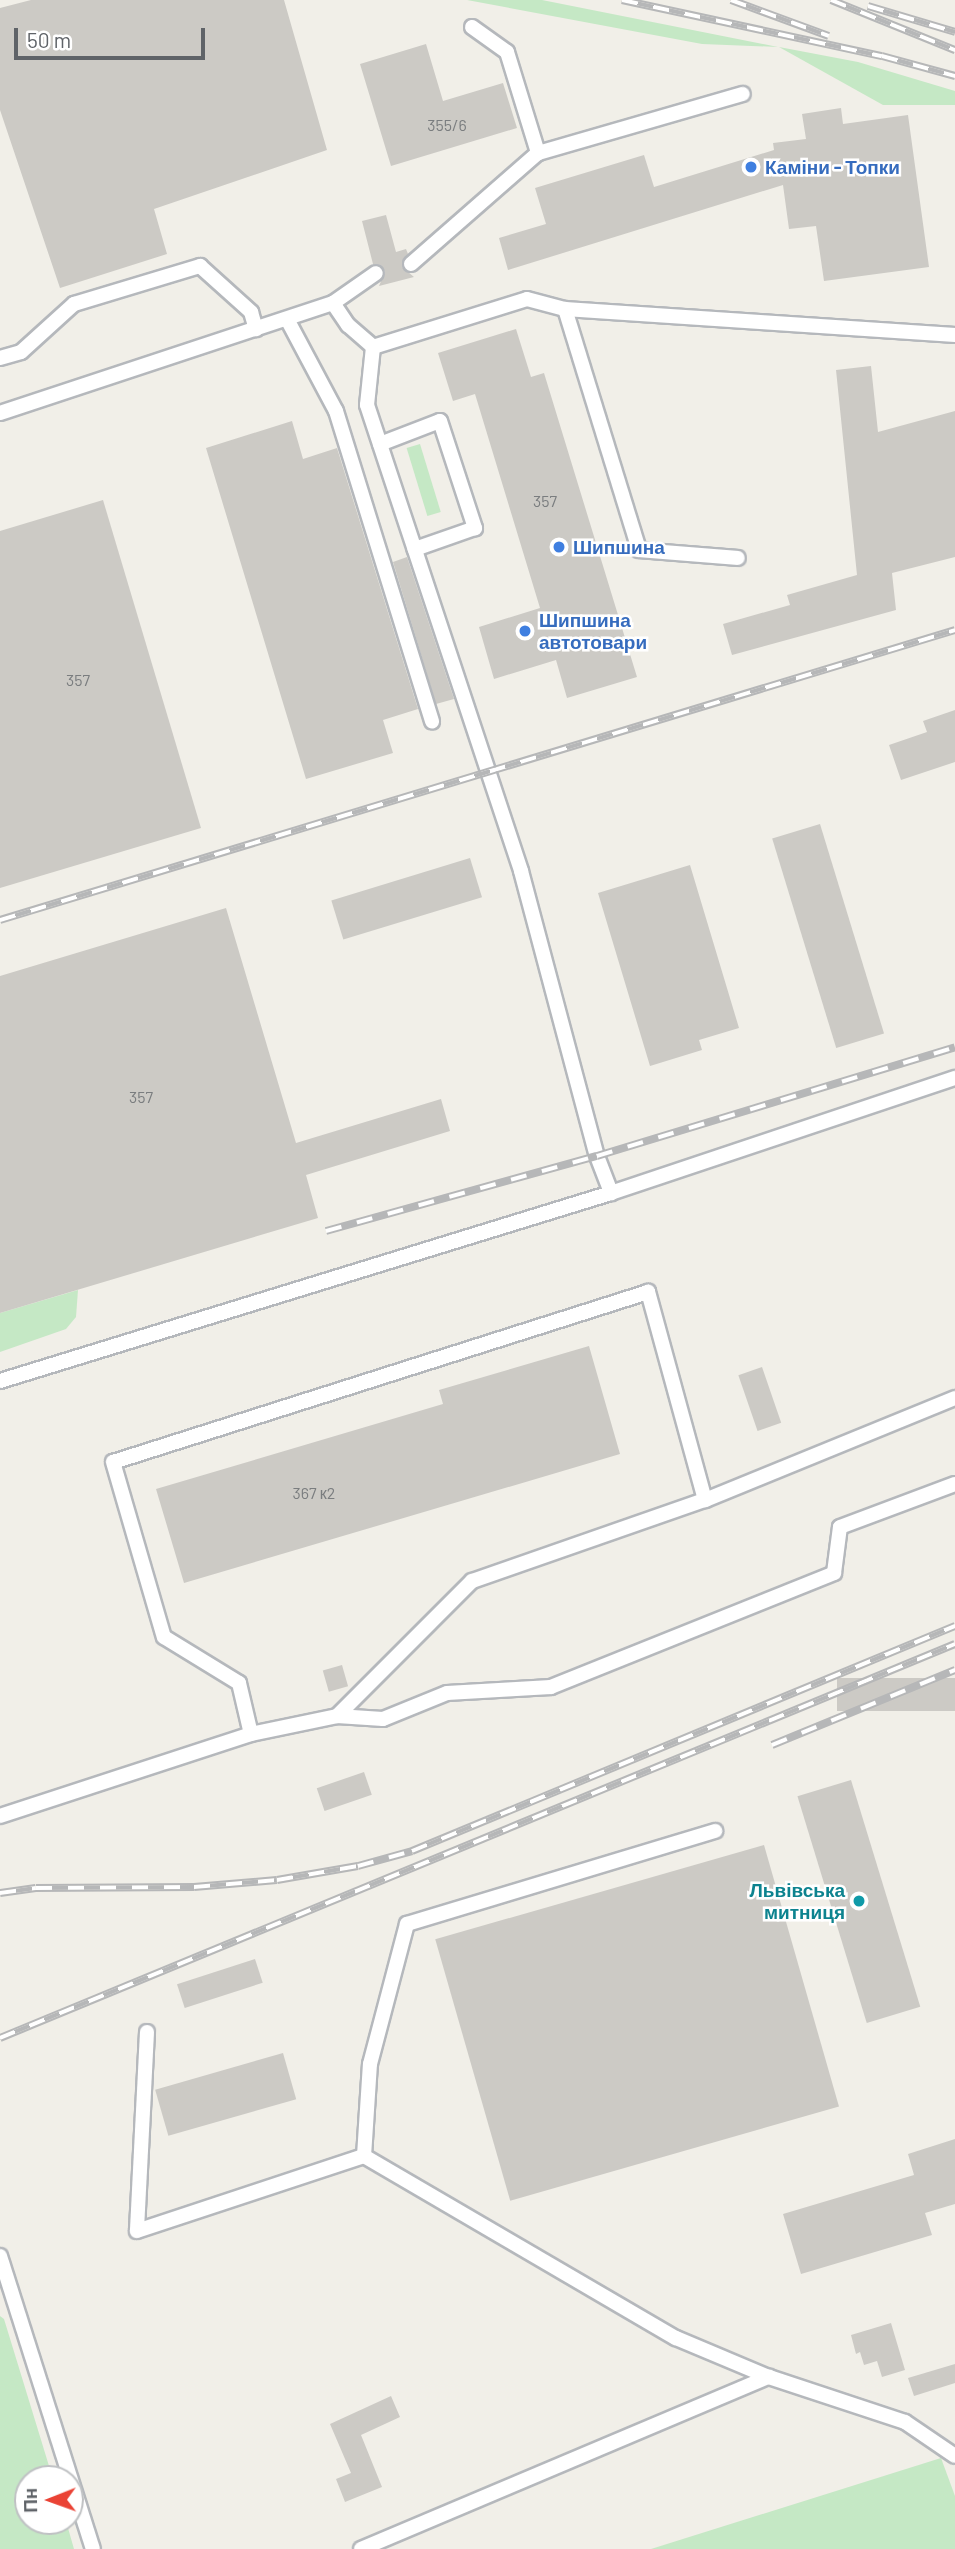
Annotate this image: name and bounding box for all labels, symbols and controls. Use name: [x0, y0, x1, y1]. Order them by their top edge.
scale bar: [18, 14, 208, 58]
text: 50 m: [27, 27, 71, 52]
house number: 355/6: [427, 115, 467, 135]
place label: Каміни - Топки: [765, 156, 900, 178]
marker: Каміни - Топки: [743, 159, 759, 175]
house number: 357: [533, 491, 557, 511]
place label: Шипшина: [573, 536, 665, 558]
marker: Шипшина: [551, 539, 567, 555]
place label: Шипшина автотовари: [539, 609, 647, 653]
marker: Шипшина автотовари: [517, 623, 533, 639]
house number: 357: [66, 670, 90, 690]
house number: 357: [129, 1087, 153, 1107]
house number: 367 к2: [293, 1483, 335, 1503]
place label: Львівська митниця: [749, 1879, 845, 1923]
marker: Львівська митниця: [851, 1893, 867, 1909]
north arrow: [14, 2465, 84, 2535]
text: Пн: [18, 2488, 41, 2513]

